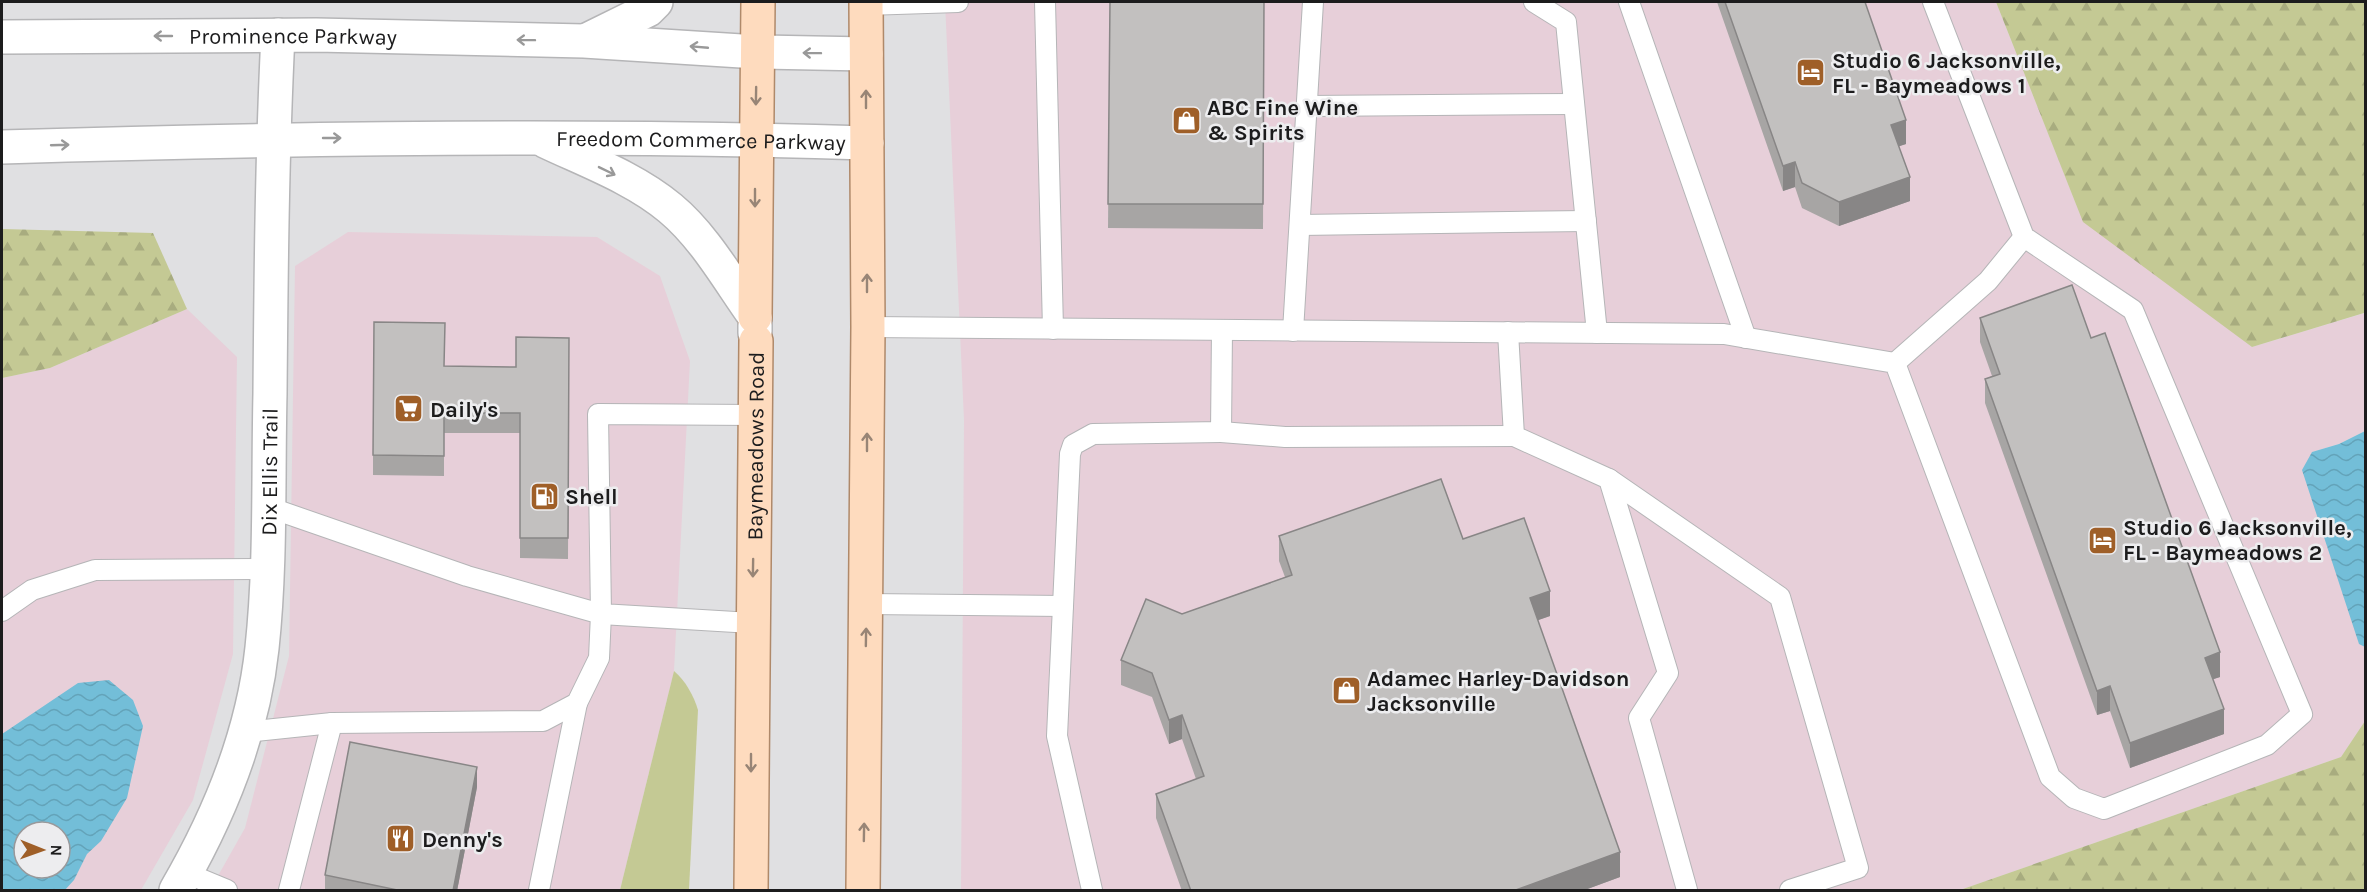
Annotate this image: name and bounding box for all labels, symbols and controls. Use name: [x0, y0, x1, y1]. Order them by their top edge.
street label: Prominence Parkway: [189, 23, 397, 51]
one-way arrow: [153, 30, 173, 42]
one-way arrow: [516, 34, 536, 45]
one-way arrow: [690, 41, 710, 52]
one-way arrow: [802, 47, 822, 59]
place label: Studio 6 Jacksonville, FL - Baymeadows 1: [1832, 48, 2060, 99]
hotel icon: Studio 6 Jacksonville, FL - Baymeadows 1: [1795, 57, 1827, 89]
one-way arrow: [751, 85, 762, 105]
one-way arrow: [860, 89, 872, 109]
place label: ABC Fine Wine & Spirits: [1207, 95, 1358, 146]
shop icon: ABC Fine Wine & Spirits: [1170, 104, 1202, 136]
street label: Freedom Commerce Parkway: [556, 126, 846, 156]
one-way arrow: [321, 132, 341, 144]
one-way arrow: [49, 140, 69, 151]
one-way arrow: [597, 165, 615, 177]
one-way arrow: [749, 187, 761, 207]
one-way arrow: [861, 274, 873, 294]
street label: Baymeadows Road: [742, 352, 770, 540]
supermarket icon: Daily's: [393, 393, 425, 425]
place label: Daily's: [430, 397, 499, 423]
street label: Dix Ellis Trail: [256, 408, 284, 536]
one-way arrow: [861, 433, 873, 453]
fuel station icon: Shell: [528, 480, 560, 512]
place label: Shell: [565, 484, 618, 510]
place label: Studio 6 Jacksonville, FL - Baymeadows 2: [2123, 515, 2351, 566]
hotel icon: Studio 6 Jacksonville, FL - Baymeadows 2: [2086, 524, 2118, 556]
one-way arrow: [747, 557, 759, 577]
one-way arrow: [860, 628, 872, 648]
place label: Adamec Harley-Davidson Jacksonville: [1367, 666, 1629, 717]
shop icon: Adamec Harley-Davidson Jacksonville: [1330, 675, 1362, 707]
one-way arrow: [745, 752, 757, 772]
north arrow: [12, 820, 72, 880]
restaurant icon: Denny's: [385, 823, 417, 855]
one-way arrow: [858, 823, 870, 843]
place label: Denny's: [422, 827, 503, 853]
text: N: [47, 844, 66, 856]

